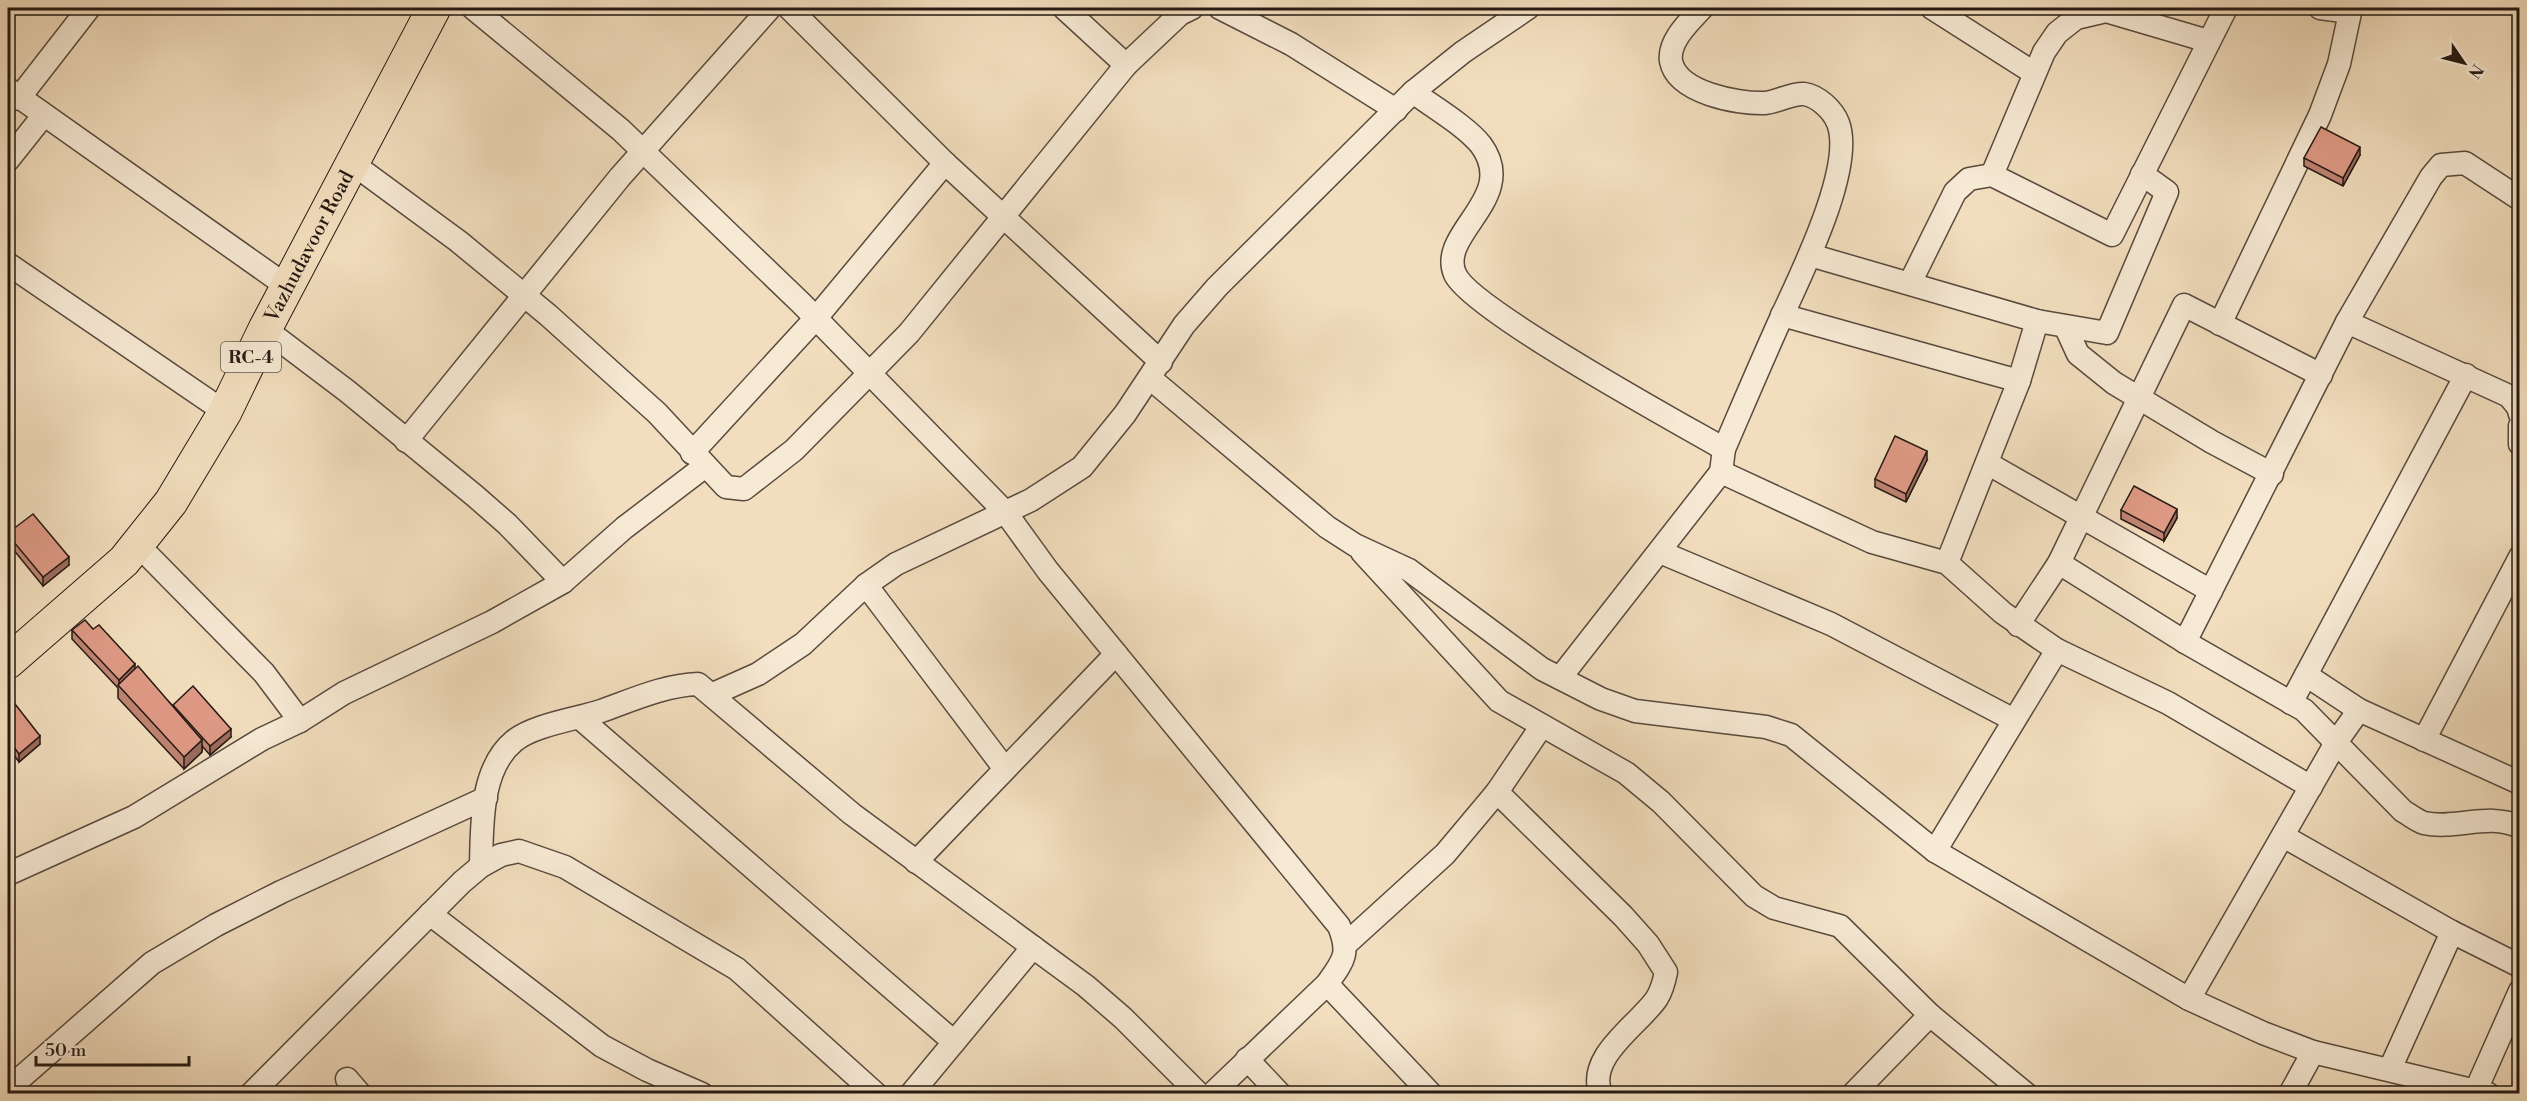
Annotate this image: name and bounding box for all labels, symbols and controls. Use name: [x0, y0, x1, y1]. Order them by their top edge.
north arrow: [2434, 33, 2494, 93]
text: N: [2463, 60, 2487, 82]
street label: Vazhudavoor Road: [259, 166, 360, 328]
road number: RC-4: [221, 342, 281, 372]
scale bar: [36, 1029, 189, 1067]
text: 50 m: [45, 1039, 87, 1062]

